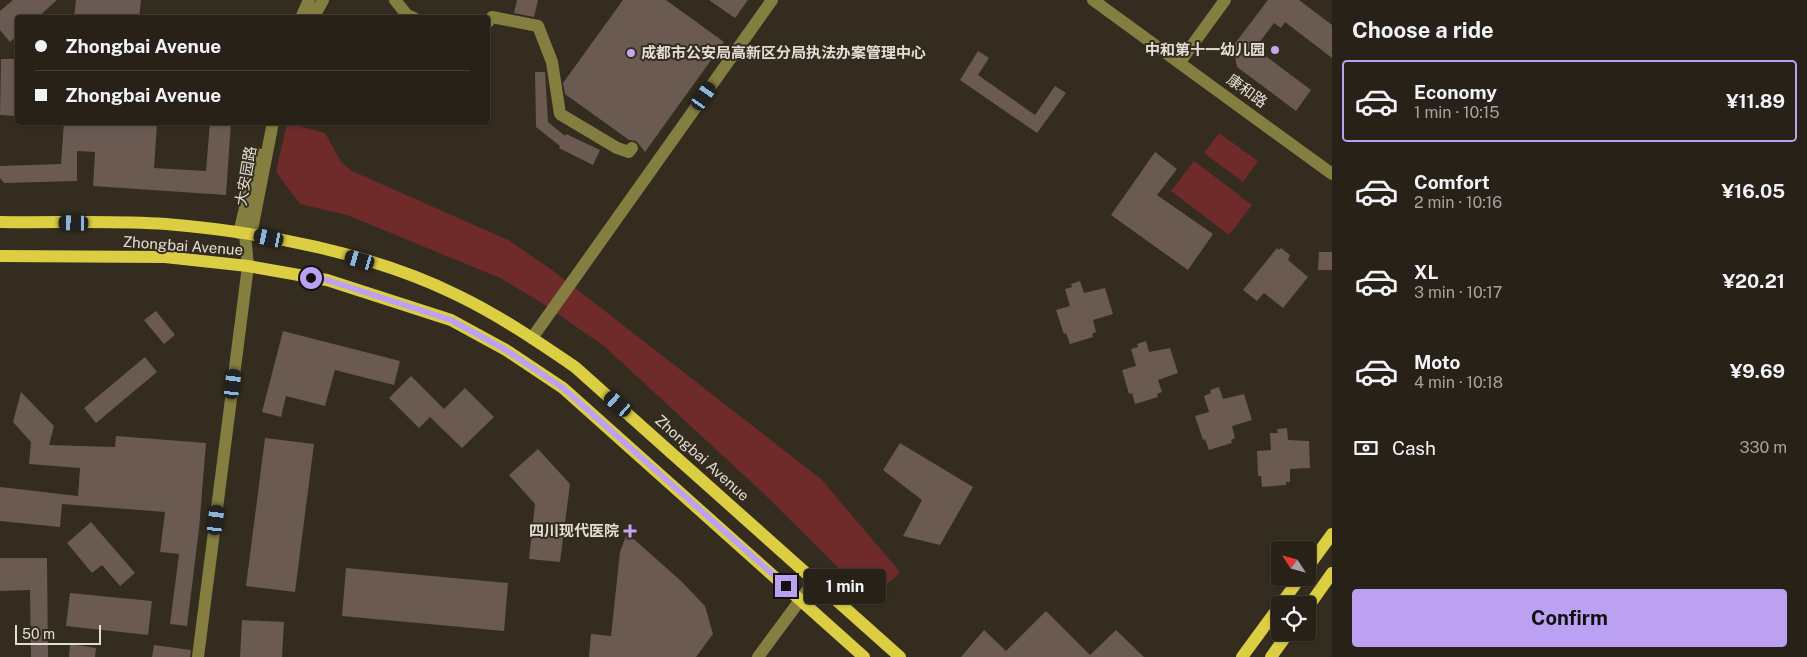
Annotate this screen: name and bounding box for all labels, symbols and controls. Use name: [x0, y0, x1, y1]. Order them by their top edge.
text: Choose a ride: [1352, 17, 1494, 43]
text: Zhongbai Avenue: [65, 35, 221, 57]
place label: 中和第十一幼儿园: [1145, 41, 1265, 58]
place label: 成都市公安局高新区分局执法办案管理中心: [641, 44, 926, 61]
marker: 中和第十一幼儿园: [1269, 44, 1281, 56]
marker: 成都市公安局高新区分局执法办案管理中心: [625, 47, 637, 59]
street label: 康和路: [1224, 70, 1270, 111]
car: [689, 79, 718, 113]
icon: car: [1354, 79, 1399, 124]
text: Economy: [1414, 81, 1497, 103]
text: Zhongbai Avenue: [65, 84, 221, 106]
text: ¥11.89: [1726, 90, 1785, 112]
text: 1 min · 10:15: [1414, 103, 1500, 122]
street label: 大安园路: [232, 145, 259, 207]
icon: car: [1354, 169, 1399, 214]
text: Comfort: [1414, 171, 1490, 193]
text: ¥16.05: [1722, 180, 1785, 202]
text: 2 min · 10:16: [1414, 193, 1502, 212]
car: [58, 215, 89, 231]
car: [252, 228, 285, 248]
street label: Zhongbai Avenue: [122, 233, 244, 258]
car: [343, 249, 376, 271]
icon: car: [1354, 259, 1399, 304]
text: XL: [1414, 261, 1439, 283]
route start: [300, 267, 322, 289]
text: ¥20.21: [1722, 270, 1785, 292]
text: 3 min · 10:17: [1414, 283, 1502, 302]
icon: car: [1354, 349, 1399, 394]
text: Moto: [1414, 351, 1460, 373]
text: ¥9.69: [1730, 360, 1785, 382]
car: [223, 368, 242, 400]
text: 4 min · 10:18: [1414, 373, 1503, 392]
car: [601, 388, 634, 420]
street label: Zhongbai Avenue: [652, 411, 753, 504]
icon: cash: [1352, 434, 1380, 462]
text: Cash: [1392, 437, 1436, 459]
text: 330 m: [1740, 438, 1787, 457]
car: [206, 504, 225, 536]
place label: 四川现代医院: [529, 522, 619, 539]
marker: 四川现代医院: [623, 524, 637, 538]
north arrow: [1271, 541, 1316, 586]
map controls: [1271, 541, 1316, 641]
callout: 1 min: [804, 568, 886, 604]
route end: [775, 575, 797, 597]
text: 1 min: [826, 577, 864, 596]
button: Confirm: [1352, 589, 1787, 647]
button: locate: [1271, 596, 1316, 641]
scale bar: [15, 622, 101, 645]
text: 50 m: [22, 626, 55, 642]

